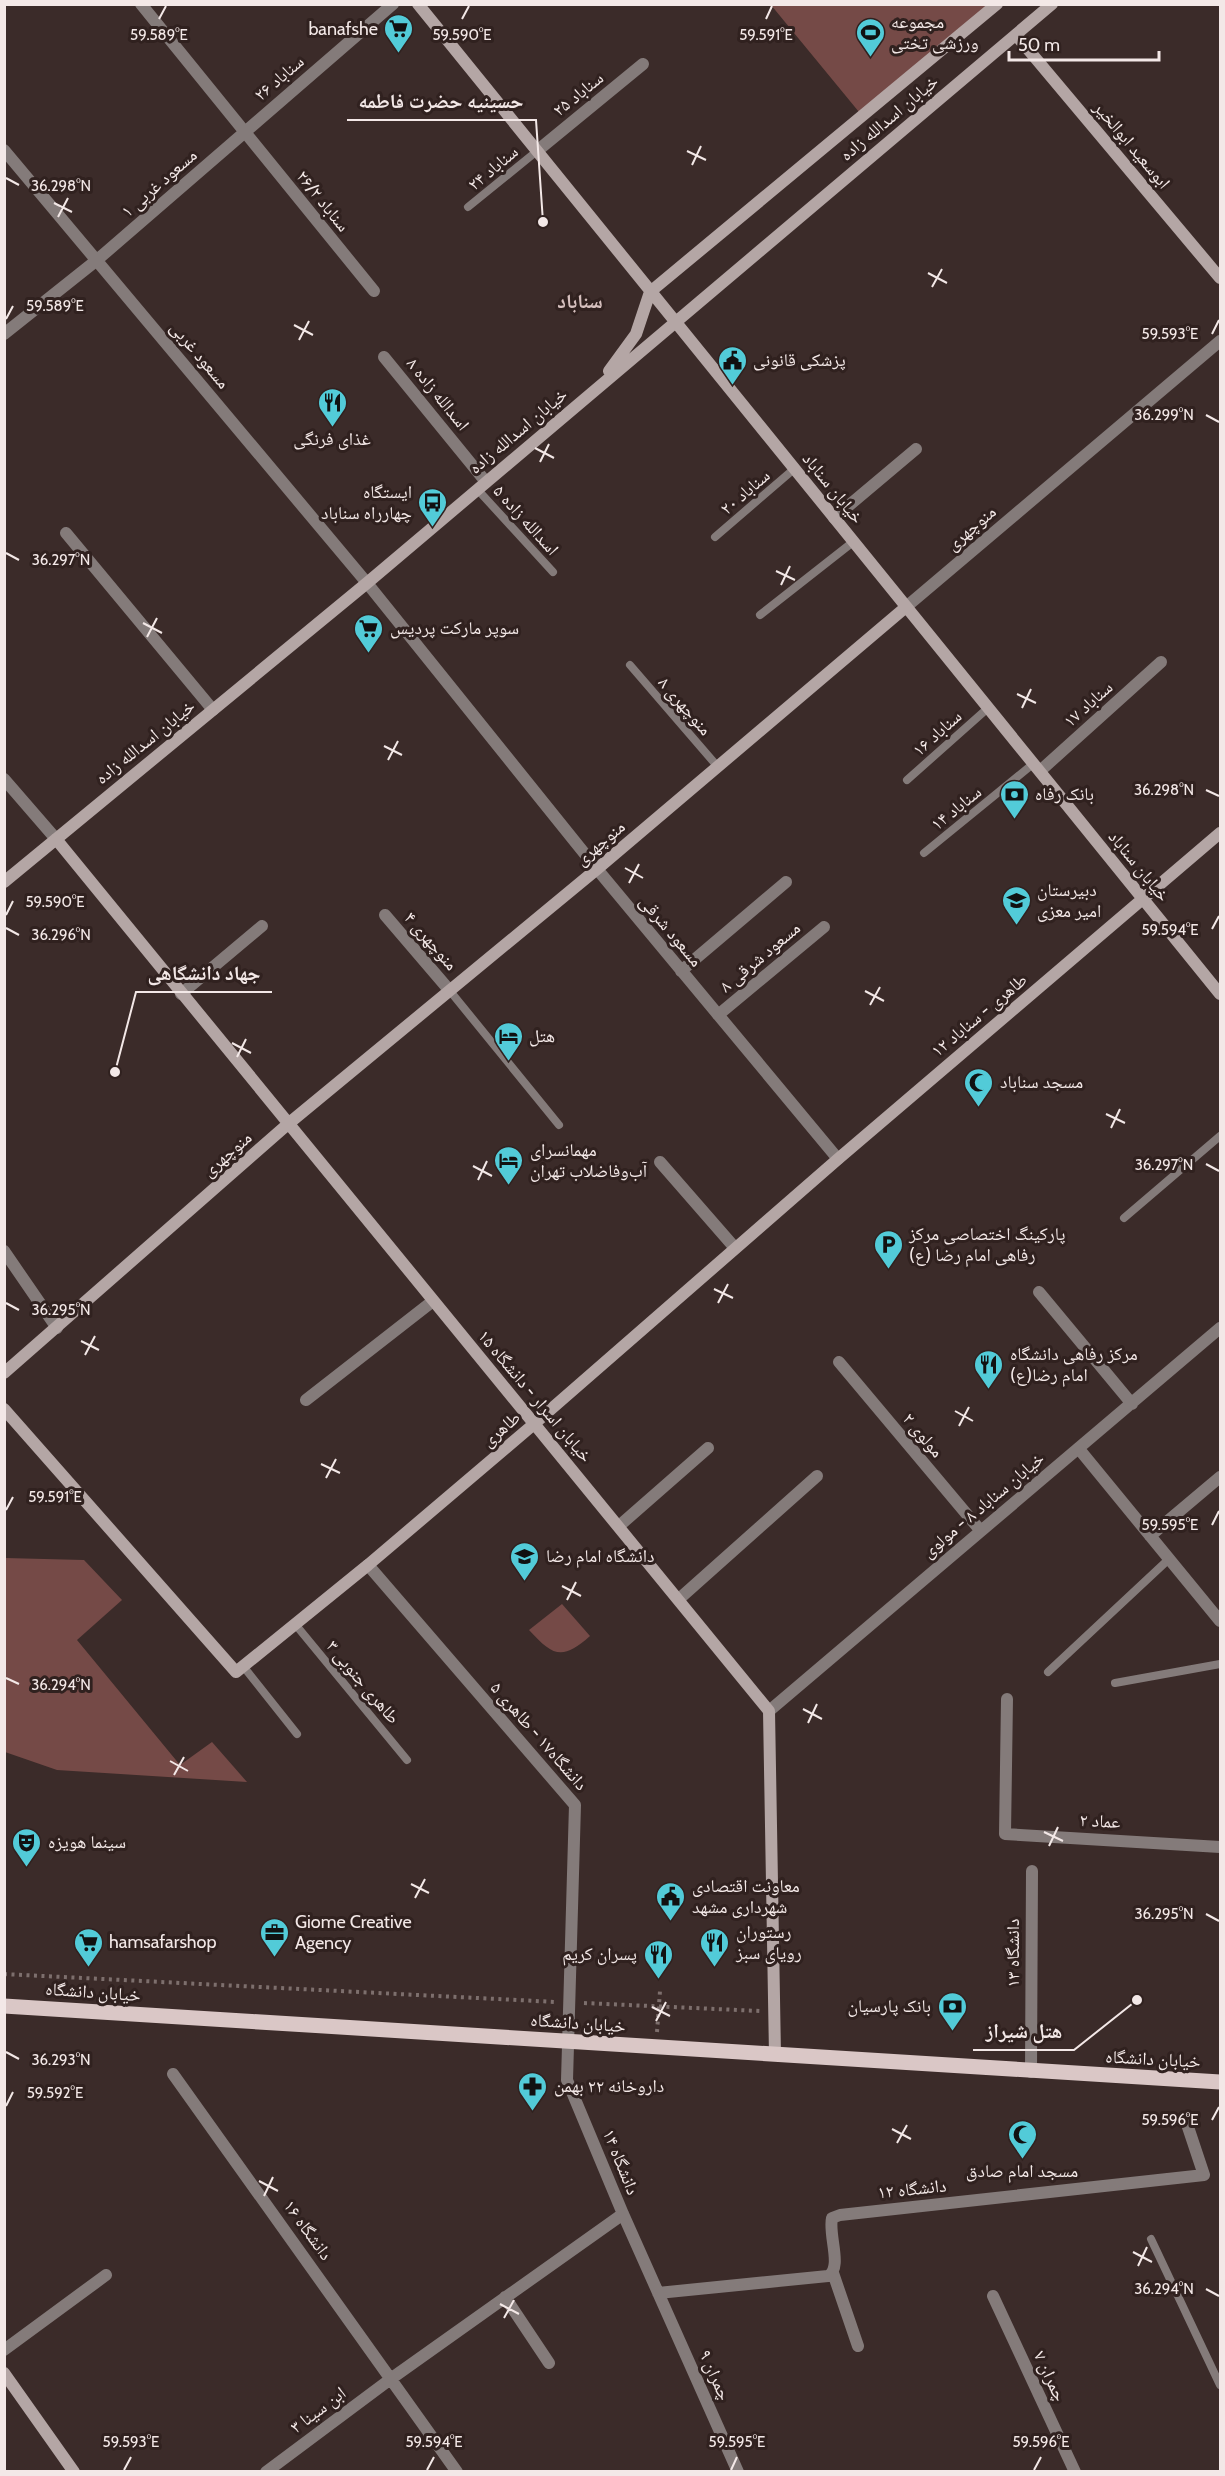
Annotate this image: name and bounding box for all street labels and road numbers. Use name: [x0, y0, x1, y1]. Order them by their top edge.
street label: سناباد ۲۶: [250, 50, 308, 106]
street label: سناباد ۲۵: [548, 67, 608, 121]
street label: خیابان اسدالله زاده: [835, 70, 943, 166]
street label: ابوسعید ابوالخیر: [1088, 96, 1175, 193]
street label: سناباد ۲۴: [463, 141, 523, 195]
street label: مسعود غربی ۱: [117, 144, 201, 222]
street label: سناباد ۲۶/۲: [292, 166, 354, 236]
street label: مسعود غربی: [165, 317, 235, 393]
street label: اسدالله زاده ۸: [402, 353, 474, 435]
street label: خیابان اسدالله زاده: [464, 383, 572, 479]
street label: خیابان سناباد: [798, 448, 868, 528]
street label: سناباد ۲۰: [716, 464, 774, 520]
street label: اسدالله زاده ۵: [489, 480, 563, 560]
street label: منوچهری: [941, 501, 1001, 555]
street label: منوچهری ۸: [653, 672, 717, 740]
street label: سناباد ۱۷: [1059, 676, 1117, 732]
street label: خیابان اسدالله زاده: [91, 695, 199, 789]
street label: سناباد ۱۶: [908, 705, 966, 761]
street label: سناباد ۱۴: [926, 781, 986, 835]
street label: منوچهری: [570, 816, 630, 870]
street label: خیابان سناباد: [1104, 826, 1174, 906]
street label: مسعود شرقی: [635, 891, 707, 971]
street label: منوچهری ۴: [399, 907, 463, 975]
street label: مسعود شرقی ۸: [715, 917, 805, 997]
street label: طاهری - سناباد ۱۲: [927, 968, 1031, 1062]
street label: منوچهری: [198, 1126, 256, 1182]
street label: خیابان اسرار - دانشگاه ۱۵: [473, 1325, 597, 1467]
street label: طاهری: [477, 1406, 525, 1452]
street label: مولوی ۲: [898, 1408, 948, 1462]
street label: خیابان سناباد ۸ - مولوی: [917, 1447, 1049, 1563]
street label: طاهری جنوبی ۳: [322, 1636, 404, 1728]
street label: دانشگاه۱۷ - طاهری ۵: [486, 1677, 592, 1795]
street label: عماد ۲: [1079, 1809, 1121, 1833]
street label: دانشگاه ۱۳: [1002, 1918, 1024, 1988]
street label: خیابان دانشگاه: [45, 1978, 141, 2006]
street label: خیابان دانشگاه: [530, 2009, 626, 2037]
street label: خیابان دانشگاه: [1105, 2046, 1201, 2072]
street label: دانشگاه ۱۴: [598, 2126, 644, 2198]
street label: دانشگاه ۱۲: [877, 2174, 947, 2204]
street label: دانشگاه ۱۶: [279, 2196, 337, 2264]
street label: چمران ۹: [694, 2346, 736, 2404]
street label: چمران ۷: [1029, 2347, 1071, 2405]
street label: ابن سینا ۳: [286, 2382, 350, 2438]

